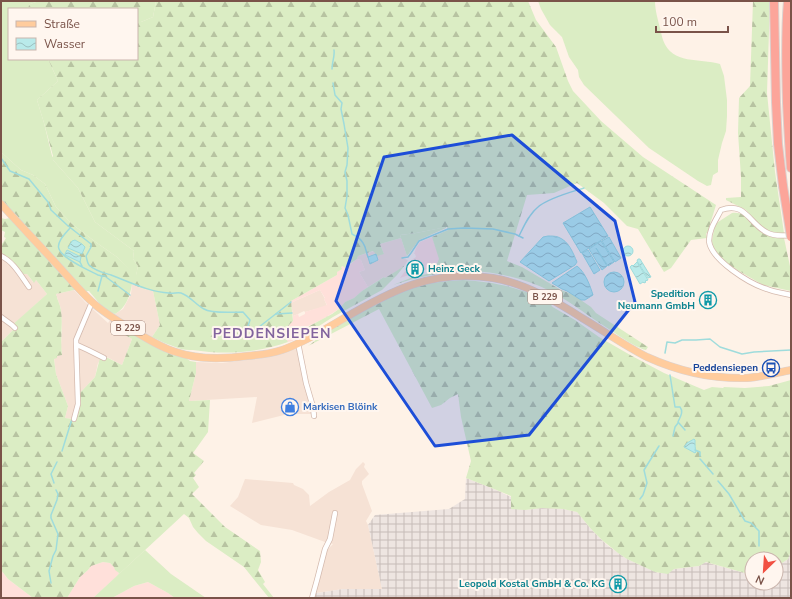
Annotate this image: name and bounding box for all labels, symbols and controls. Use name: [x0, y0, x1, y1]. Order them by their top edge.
legend: [8, 8, 138, 60]
scale bar: [656, 8, 728, 34]
text: 100 m: [662, 14, 697, 30]
text: Straße: [44, 16, 80, 32]
text: Wasser: [44, 36, 86, 52]
building icon: Heinz Geck: [405, 259, 425, 279]
place label: Heinz Geck: [428, 262, 480, 276]
place label: Spedition Neumann GmbH: [618, 287, 695, 313]
road number: B 229: [528, 290, 562, 304]
building icon: Spedition Neumann GmbH: [698, 290, 718, 310]
road number: B 229: [111, 321, 145, 335]
district label: PEDDENSIEPEN: [213, 324, 331, 343]
bus stop icon: Peddensiepen: [761, 358, 781, 378]
place label: Peddensiepen: [693, 361, 758, 375]
shop icon: Markisen Blöink: [280, 397, 300, 417]
place label: Markisen Blöink: [303, 400, 378, 414]
north arrow: [744, 551, 784, 591]
text: N: [753, 571, 767, 588]
building icon: Leopold Kostal GmbH & Co. KG: [608, 574, 628, 594]
place label: Leopold Kostal GmbH & Co. KG: [459, 577, 605, 591]

